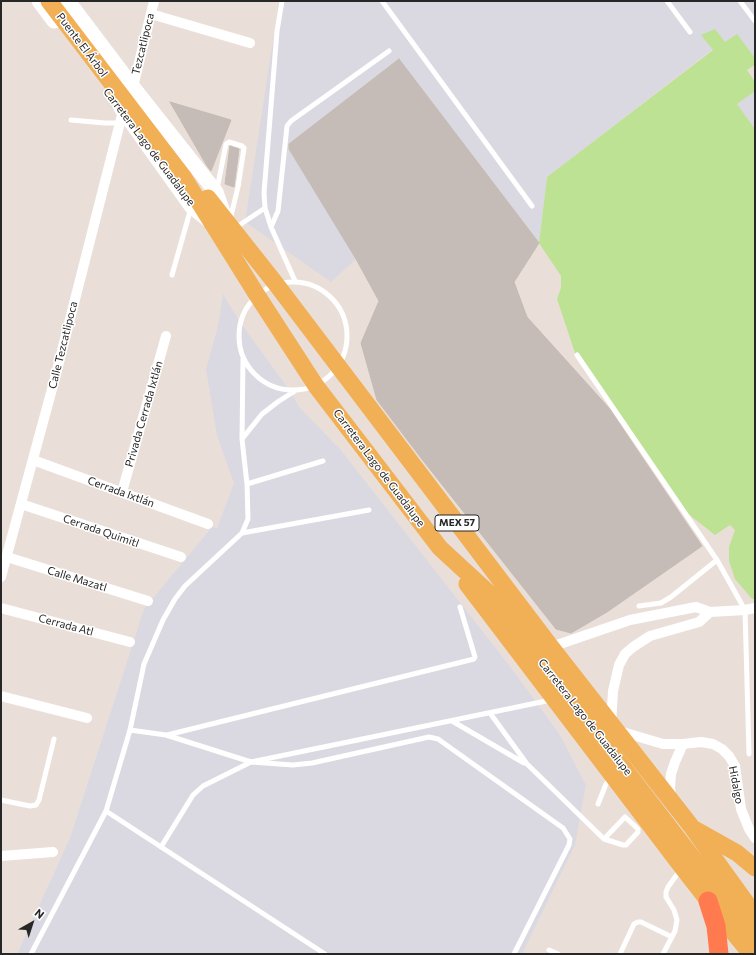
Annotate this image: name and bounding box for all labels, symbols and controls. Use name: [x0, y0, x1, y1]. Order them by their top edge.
street label: Puente El Árbol: [54, 10, 110, 80]
street label: Tezcatlipoca: [129, 12, 157, 76]
street label: Carretera Lago de Guadalupe: [100, 85, 198, 209]
street label: Calle Tezcatlipoca: [46, 300, 80, 390]
street label: Privada Cerrada Ixtlán: [123, 359, 165, 469]
street label: Carretera Lago de Guadalupe: [330, 406, 428, 530]
street label: Cerrada Ixtlán: [86, 474, 156, 510]
street label: Cerrada Quimitl: [61, 512, 141, 550]
road number: MEX 57: [435, 515, 479, 531]
street label: Calle Mazatl: [46, 564, 108, 594]
street label: Cerrada Atl: [37, 611, 95, 639]
street label: Carretera Lago de Guadalupe: [535, 656, 635, 778]
street label: Hidalgo: [726, 765, 746, 805]
north arrow: [12, 903, 52, 943]
text: N: [33, 906, 47, 921]

